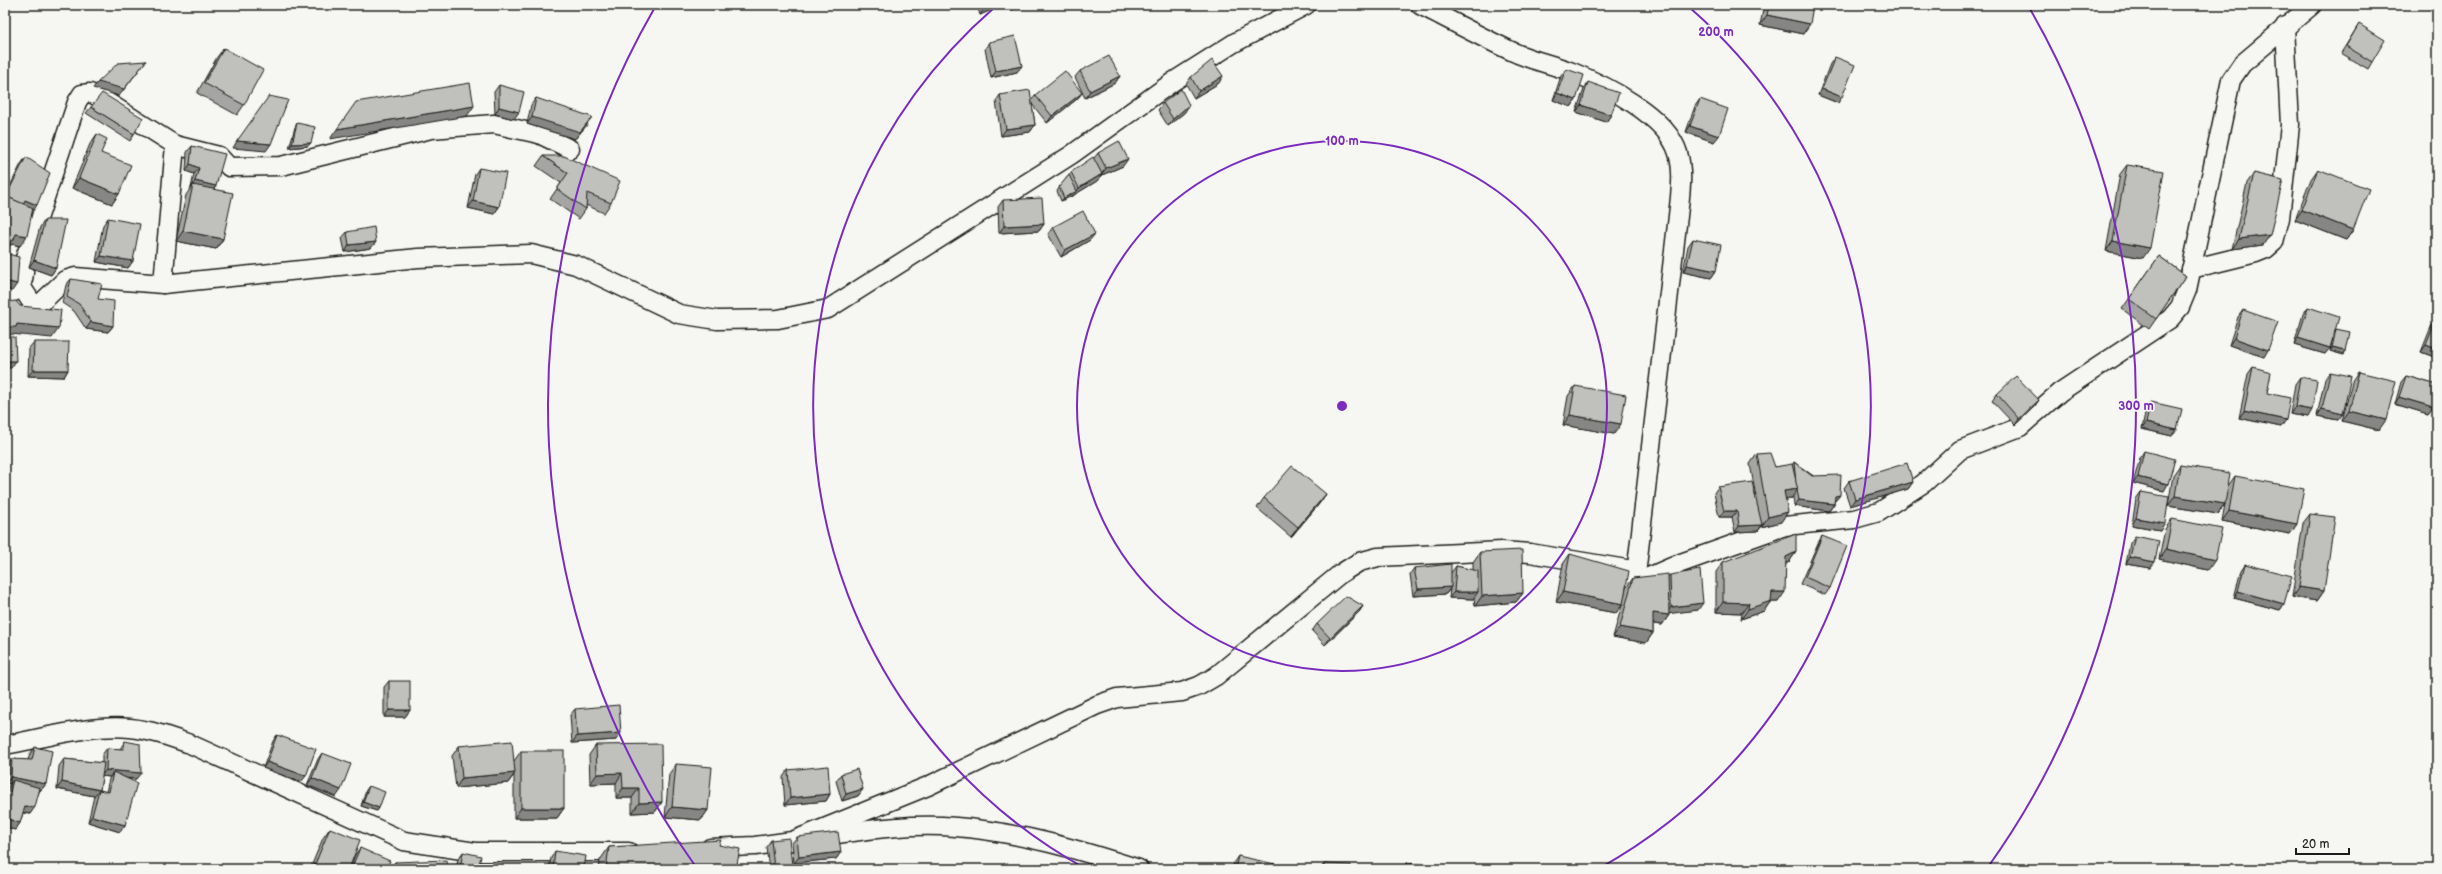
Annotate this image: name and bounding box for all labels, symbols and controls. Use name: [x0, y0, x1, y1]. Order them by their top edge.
text: 200 m: [1698, 25, 1734, 40]
text: 100 m: [1325, 134, 1359, 149]
centre of rings: [1335, 399, 1349, 413]
text: 300 m: [2118, 399, 2154, 414]
scale bar: [2296, 830, 2349, 856]
text: 20 m: [2302, 837, 2329, 852]

